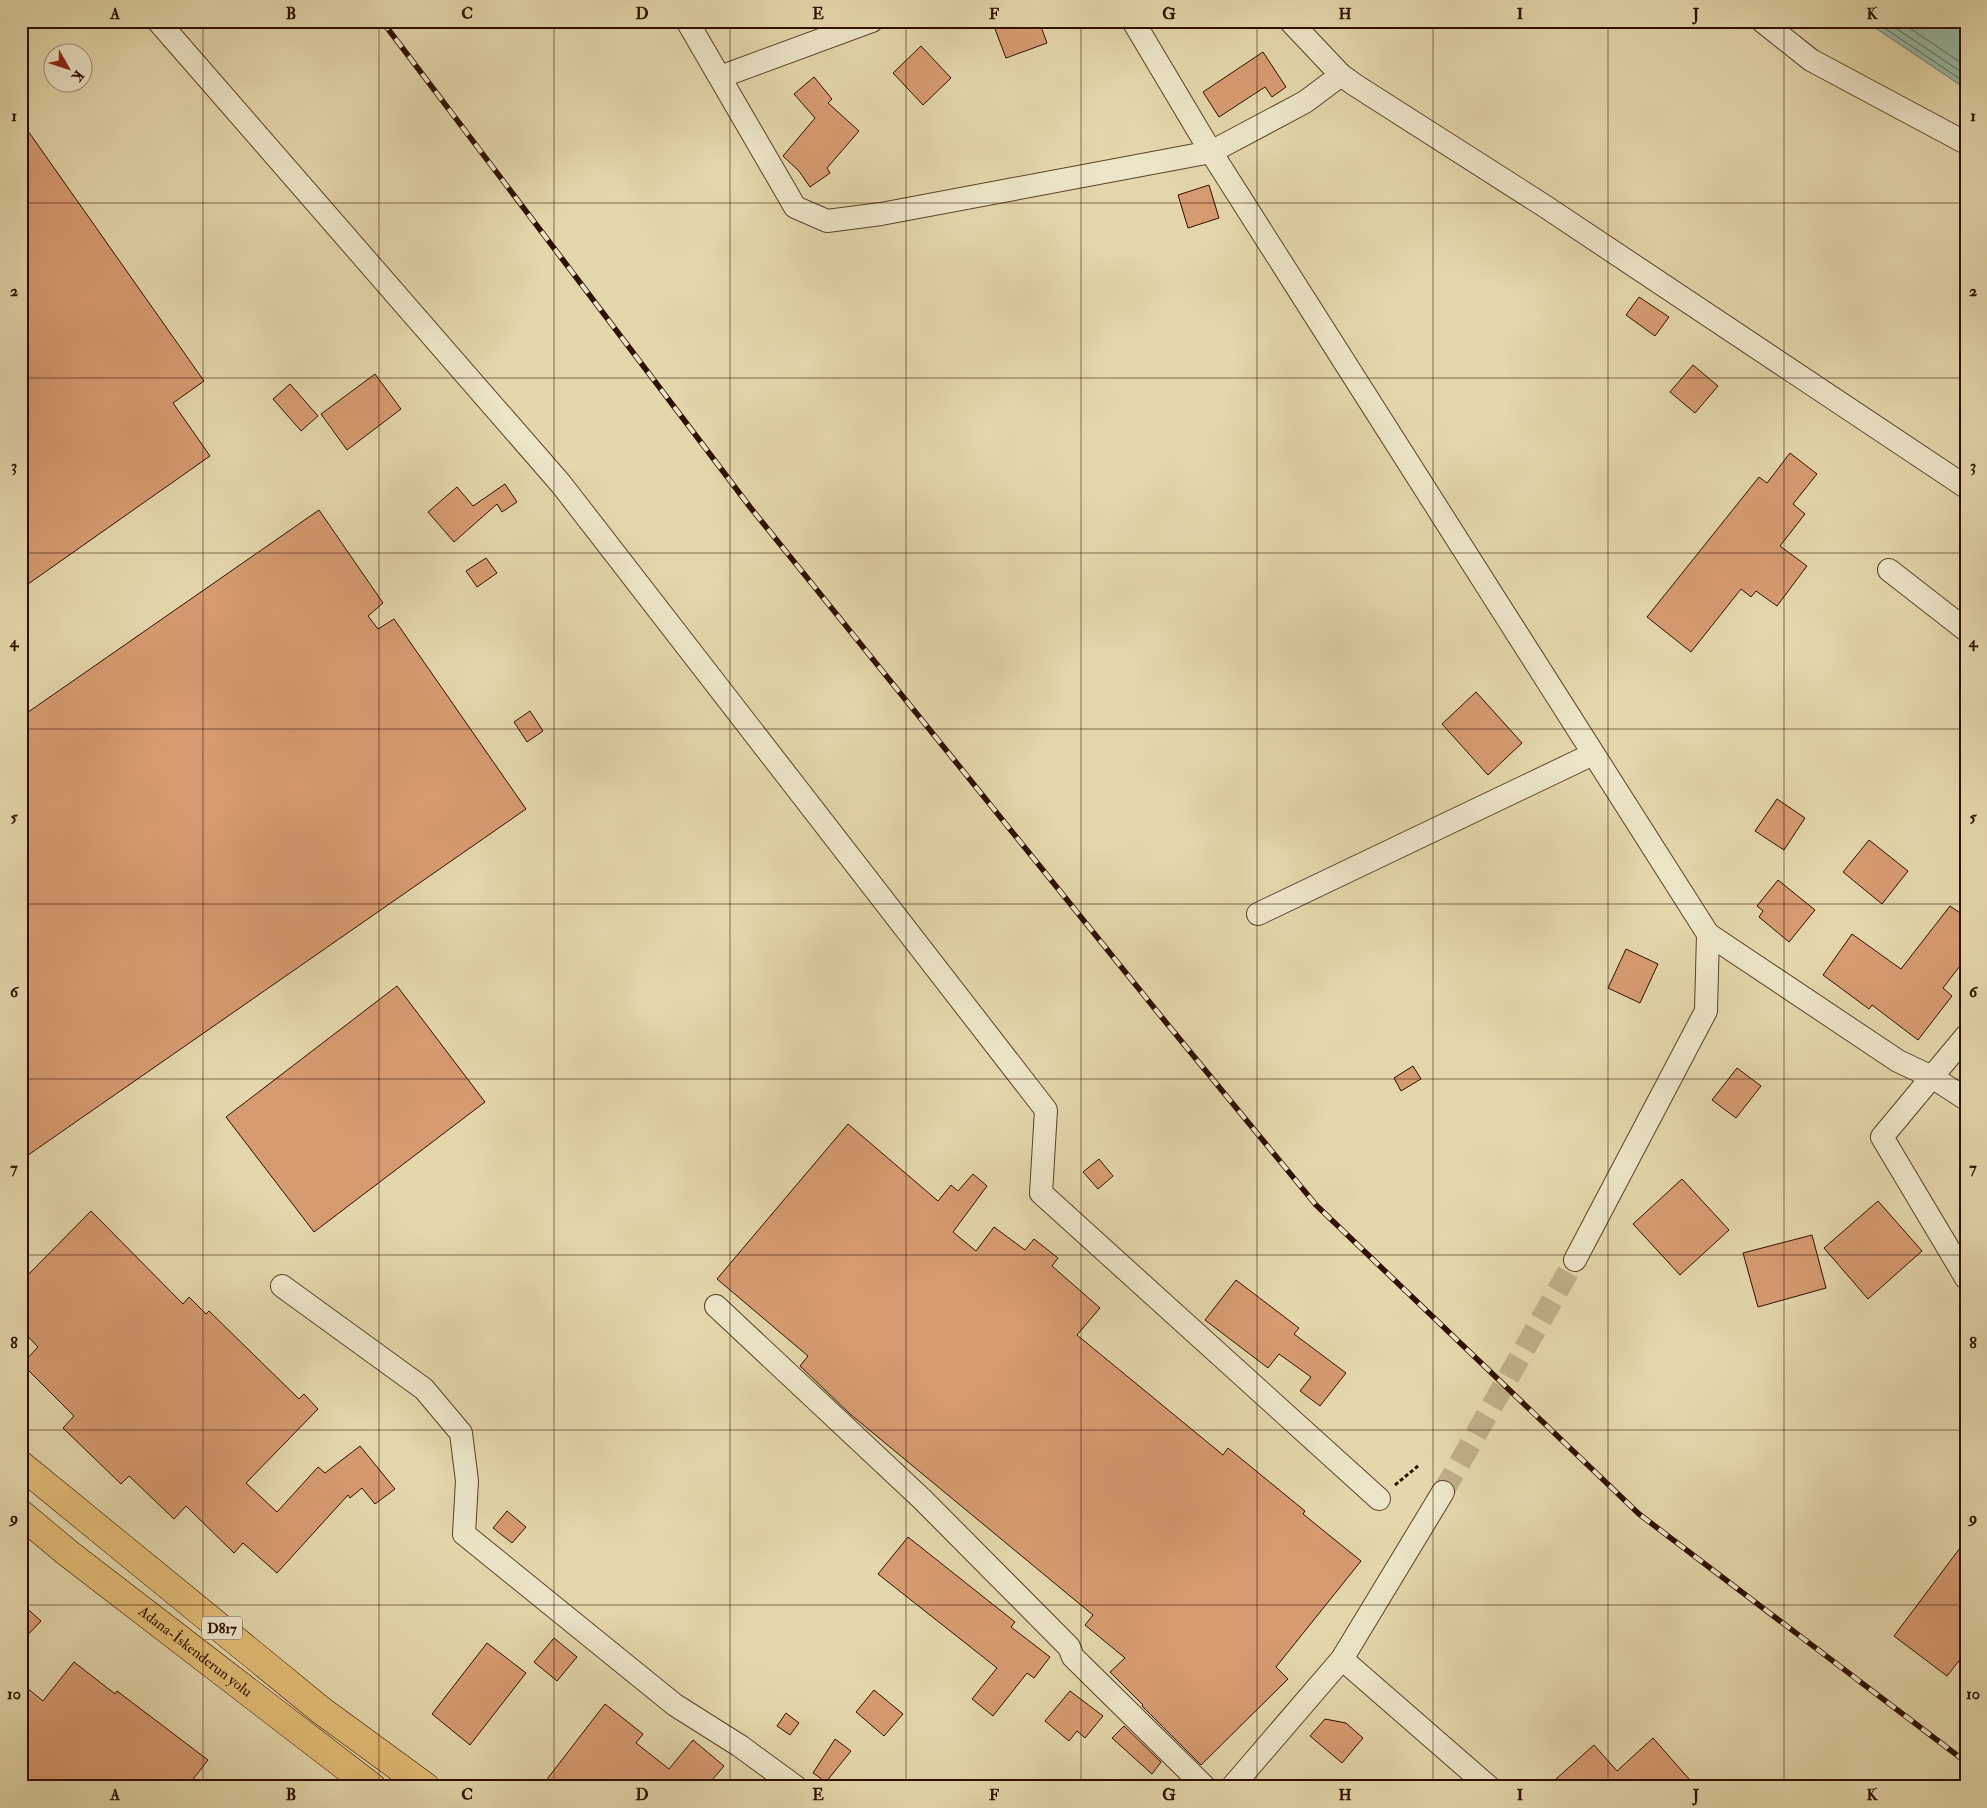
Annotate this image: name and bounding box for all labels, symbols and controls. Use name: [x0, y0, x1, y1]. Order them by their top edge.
text: A: [109, 4, 121, 24]
text: B: [286, 4, 296, 24]
text: C: [461, 4, 473, 24]
text: D: [635, 4, 649, 24]
text: E: [812, 4, 824, 24]
text: F: [989, 4, 999, 24]
text: G: [1162, 4, 1176, 24]
text: H: [1338, 4, 1352, 24]
text: I: [1517, 4, 1524, 24]
text: J: [1692, 4, 1700, 25]
text: K: [1866, 4, 1878, 24]
north arrow: [42, 42, 92, 92]
text: K: [67, 67, 87, 86]
text: 1: [11, 106, 17, 126]
text: 1: [1970, 106, 1976, 126]
text: 2: [10, 281, 18, 301]
text: 2: [1969, 281, 1977, 301]
text: 3: [11, 456, 17, 476]
text: 3: [1970, 456, 1976, 476]
text: 4: [9, 632, 20, 652]
text: 4: [1968, 632, 1979, 652]
text: 5: [10, 807, 18, 827]
text: 5: [1969, 807, 1977, 827]
text: 6: [10, 982, 20, 1002]
text: 6: [1969, 982, 1979, 1002]
text: 7: [10, 1158, 18, 1178]
text: 7: [1969, 1158, 1977, 1178]
text: 8: [10, 1333, 18, 1353]
text: 8: [1969, 1333, 1977, 1353]
text: 9: [8, 1508, 18, 1528]
text: 9: [1967, 1508, 1977, 1528]
street label: Adana-İskenderun yolu: [134, 1601, 256, 1701]
road number: D817: [202, 1616, 242, 1640]
text: 10: [7, 1684, 21, 1704]
text: 10: [1966, 1684, 1980, 1704]
text: A: [109, 1785, 121, 1805]
text: B: [286, 1785, 296, 1805]
text: C: [461, 1785, 473, 1805]
text: D: [635, 1785, 649, 1805]
text: E: [812, 1785, 824, 1805]
text: F: [989, 1785, 999, 1805]
text: G: [1162, 1785, 1176, 1805]
text: H: [1338, 1785, 1352, 1805]
text: I: [1517, 1785, 1524, 1805]
text: J: [1692, 1785, 1700, 1806]
text: K: [1866, 1785, 1878, 1805]

